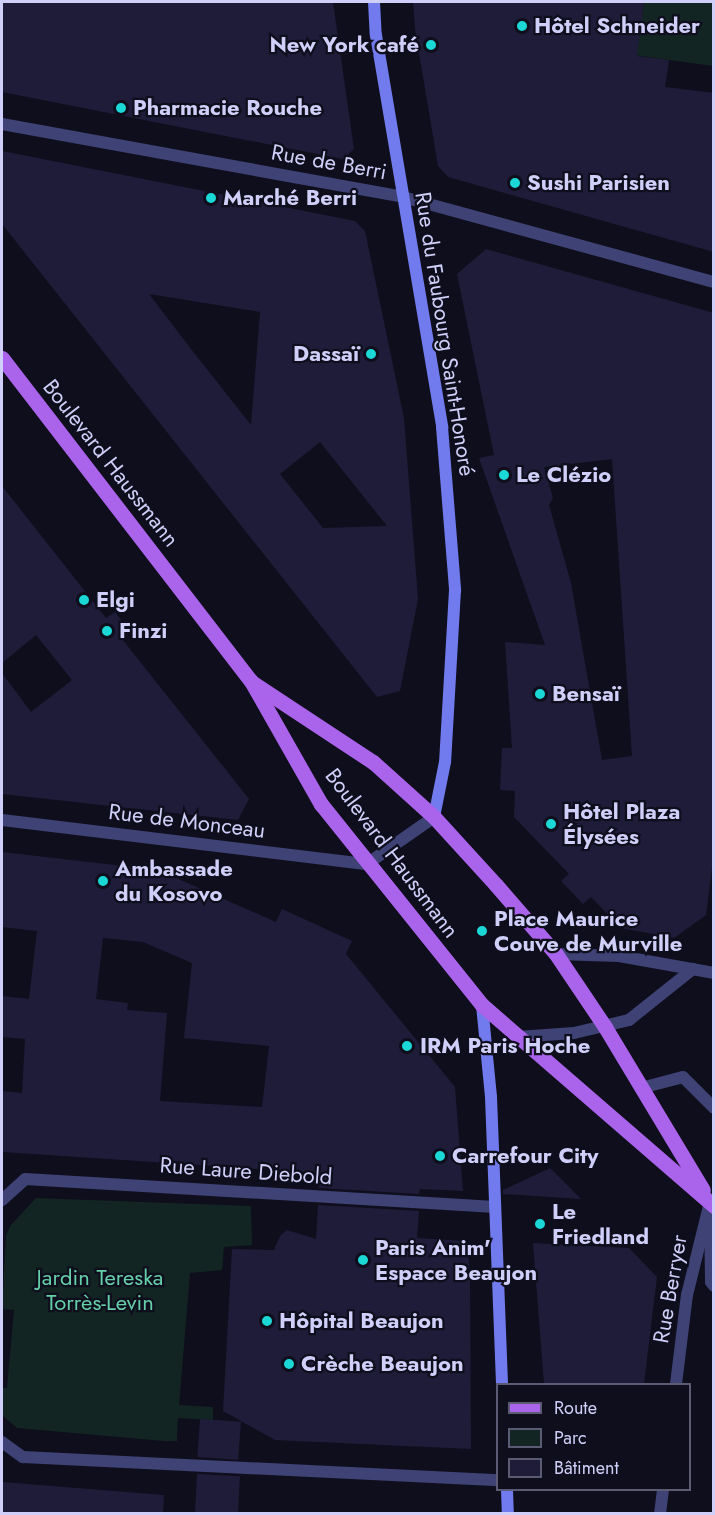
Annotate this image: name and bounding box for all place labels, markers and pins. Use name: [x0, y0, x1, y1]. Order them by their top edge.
place label: Hôtel Schneider: [534, 13, 700, 39]
marker: Hôtel Schneider: [515, 19, 529, 33]
place label: New York café: [269, 32, 419, 58]
marker: New York café: [424, 38, 438, 52]
place label: Pharmacie Rouche: [133, 95, 322, 121]
marker: Pharmacie Rouche: [114, 101, 128, 115]
place label: Sushi Parisien: [527, 170, 670, 196]
marker: Sushi Parisien: [508, 176, 522, 190]
place label: Marché Berri: [223, 185, 357, 211]
marker: Marché Berri: [204, 191, 218, 205]
place label: Dassaï: [293, 341, 359, 367]
marker: Dassaï: [364, 347, 378, 361]
place label: Le Clézio: [516, 462, 611, 488]
marker: Le Clézio: [497, 468, 511, 482]
place label: Elgi: [96, 587, 135, 613]
marker: Elgi: [77, 593, 91, 607]
place label: Finzi: [119, 618, 167, 644]
marker: Finzi: [100, 624, 114, 638]
place label: Bensaï: [552, 681, 620, 707]
marker: Bensaï: [533, 687, 547, 701]
place label: Hôtel Plaza Élysées: [563, 798, 680, 849]
marker: Hôtel Plaza Élysées: [544, 817, 558, 831]
place label: Ambassade du Kosovo: [115, 855, 233, 906]
marker: Ambassade du Kosovo: [96, 874, 110, 888]
place label: Place Maurice Couve de Murville: [494, 905, 682, 956]
marker: Place Maurice Couve de Murville: [475, 924, 489, 938]
place label: IRM Paris Hoche: [420, 1033, 590, 1059]
marker: IRM Paris Hoche: [398, 1037, 416, 1055]
place label: Carrefour City: [452, 1143, 598, 1169]
marker: Carrefour City: [433, 1149, 447, 1163]
place label: Le Friedland: [552, 1198, 649, 1250]
marker: Le Friedland: [533, 1217, 547, 1231]
place label: Paris Anim' Espace Beaujon: [375, 1234, 537, 1286]
marker: Paris Anim' Espace Beaujon: [356, 1253, 370, 1267]
place label: Hôpital Beaujon: [279, 1308, 444, 1334]
marker: Hôpital Beaujon: [260, 1314, 274, 1328]
place label: Crèche Beaujon: [301, 1351, 464, 1377]
marker: Crèche Beaujon: [282, 1357, 296, 1371]

